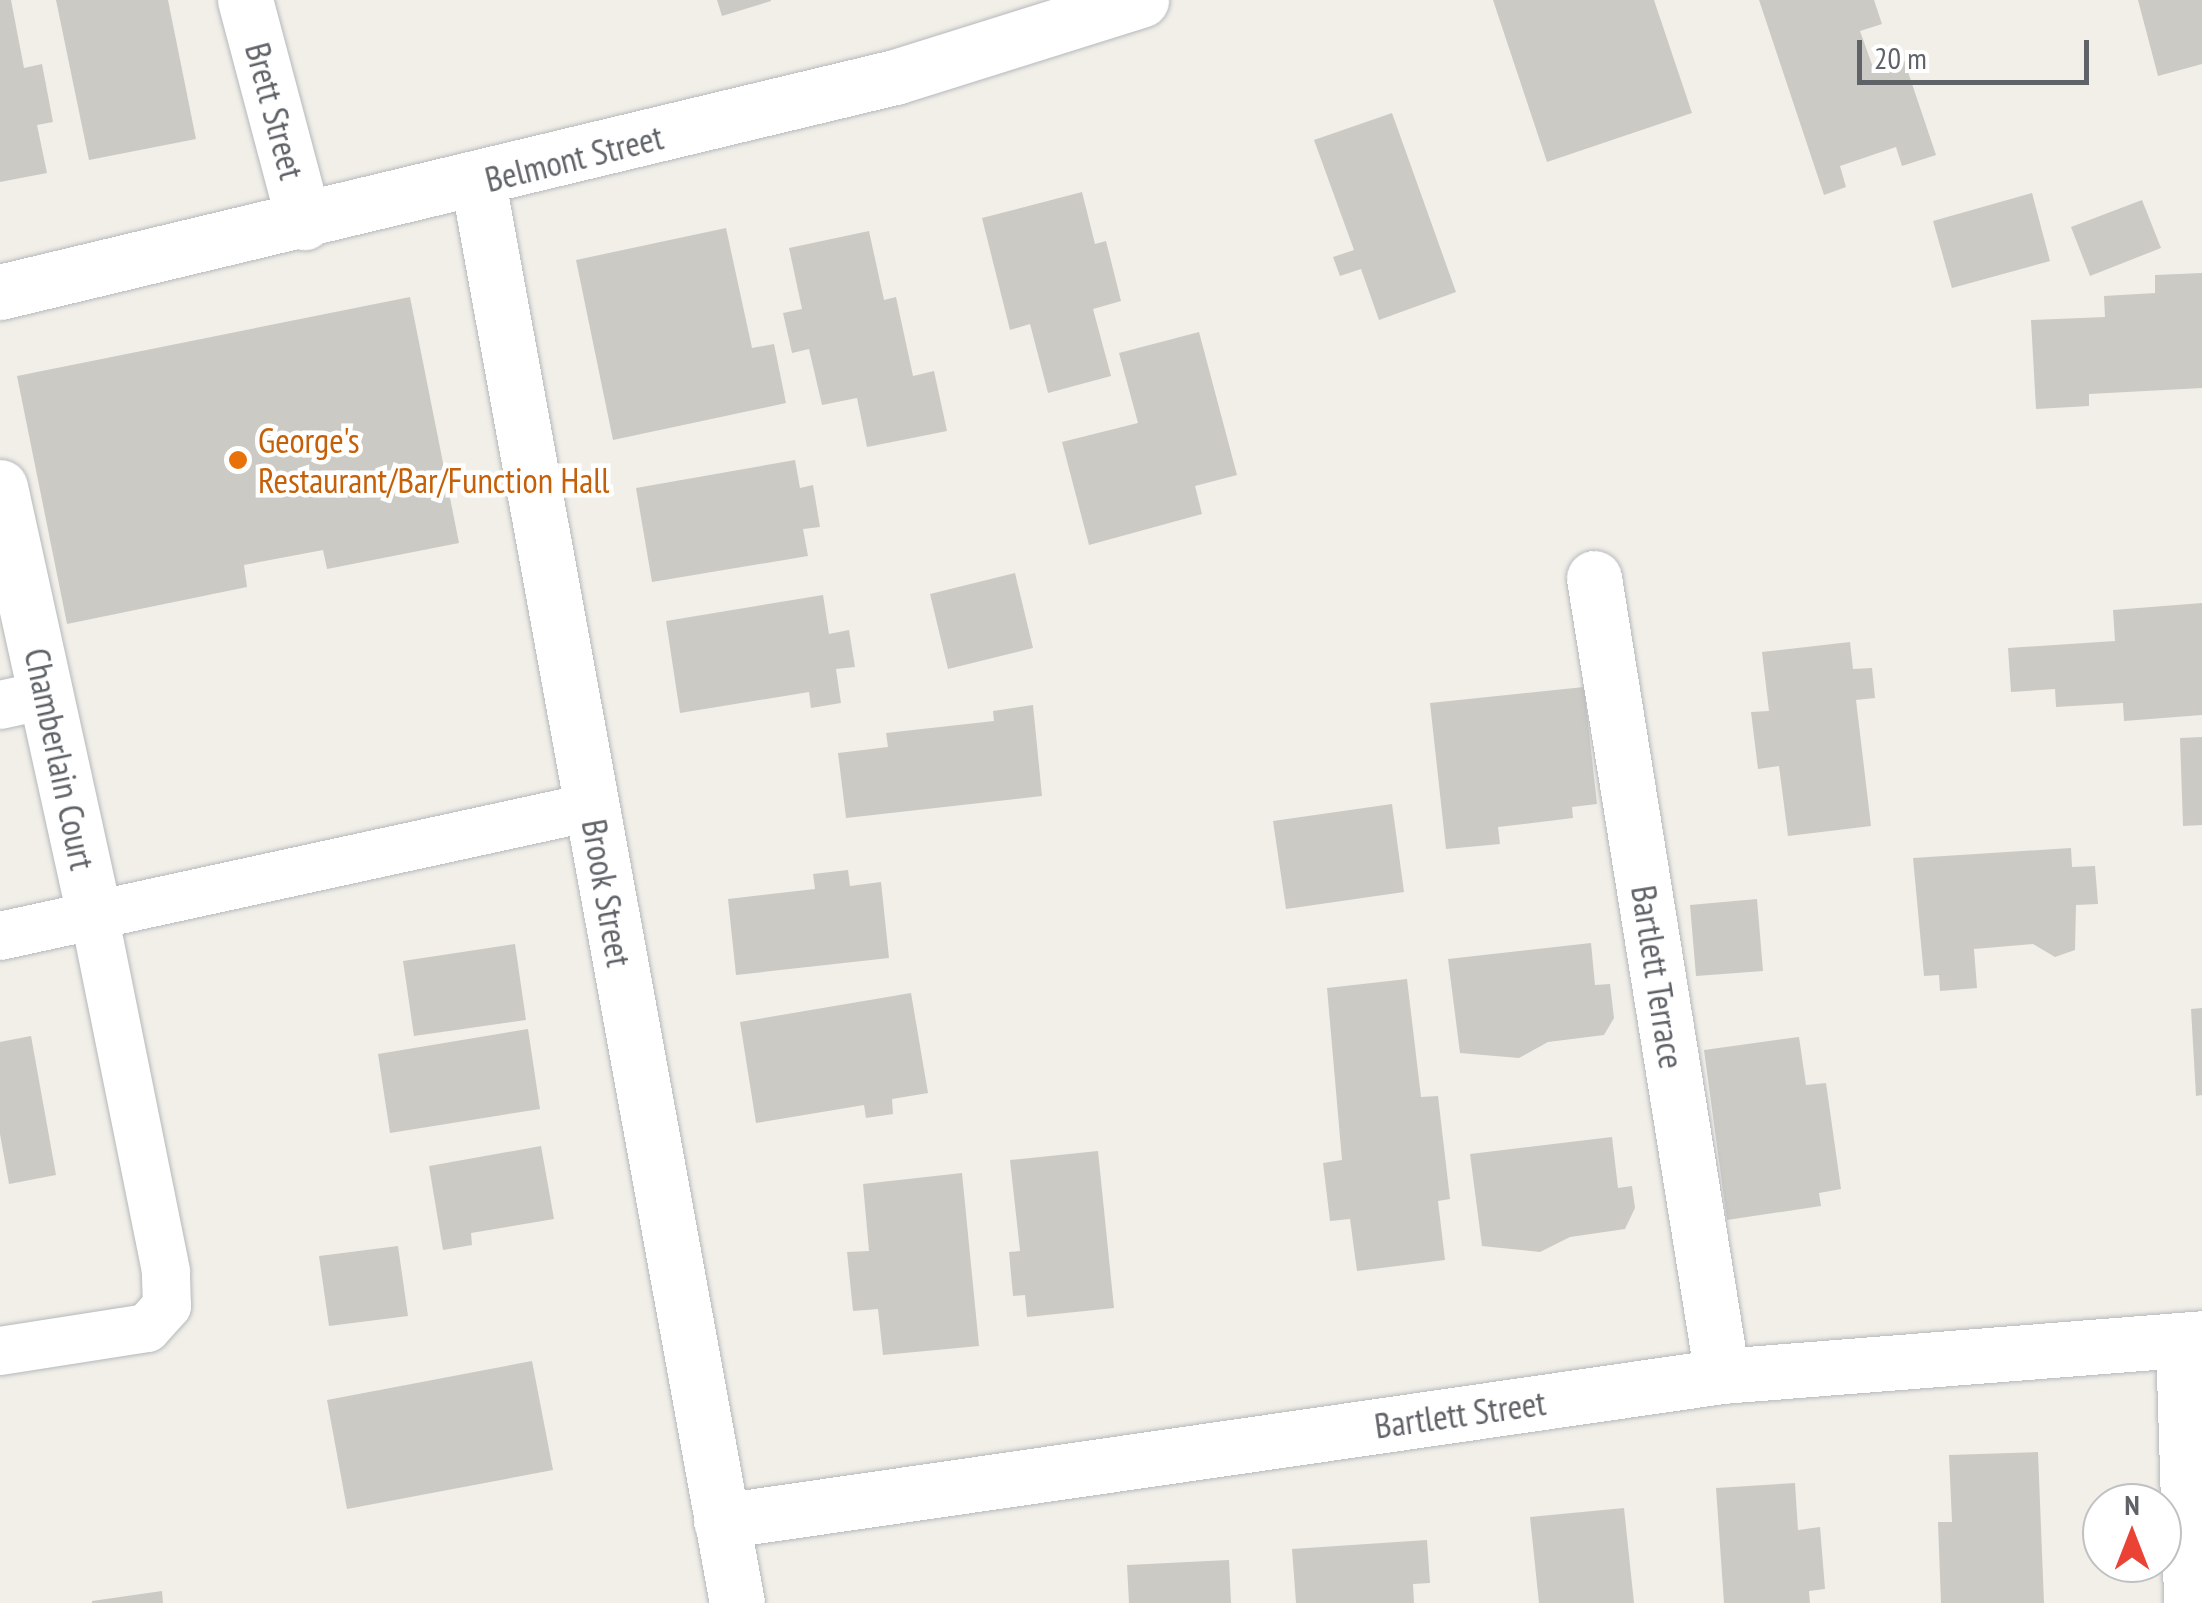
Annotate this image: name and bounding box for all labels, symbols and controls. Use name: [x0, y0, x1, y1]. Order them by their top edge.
scale bar: [1862, 20, 2094, 82]
street label: Brett Street: [237, 38, 313, 184]
text: 20 m: [1874, 38, 1927, 77]
street label: Belmont Street: [481, 116, 667, 200]
place label: George's Restaurant/Bar/Function Hall: [258, 419, 610, 501]
marker: George's Restaurant/Bar/Function Hall: [227, 449, 249, 471]
street label: Chamberlain Court: [16, 644, 104, 874]
street label: Brook Street: [573, 816, 641, 970]
street label: Bartlett Terrace: [1623, 882, 1693, 1072]
street label: Bartlett Street: [1372, 1381, 1548, 1447]
north arrow: [2082, 1483, 2182, 1583]
text: N: [2124, 1486, 2140, 1523]

